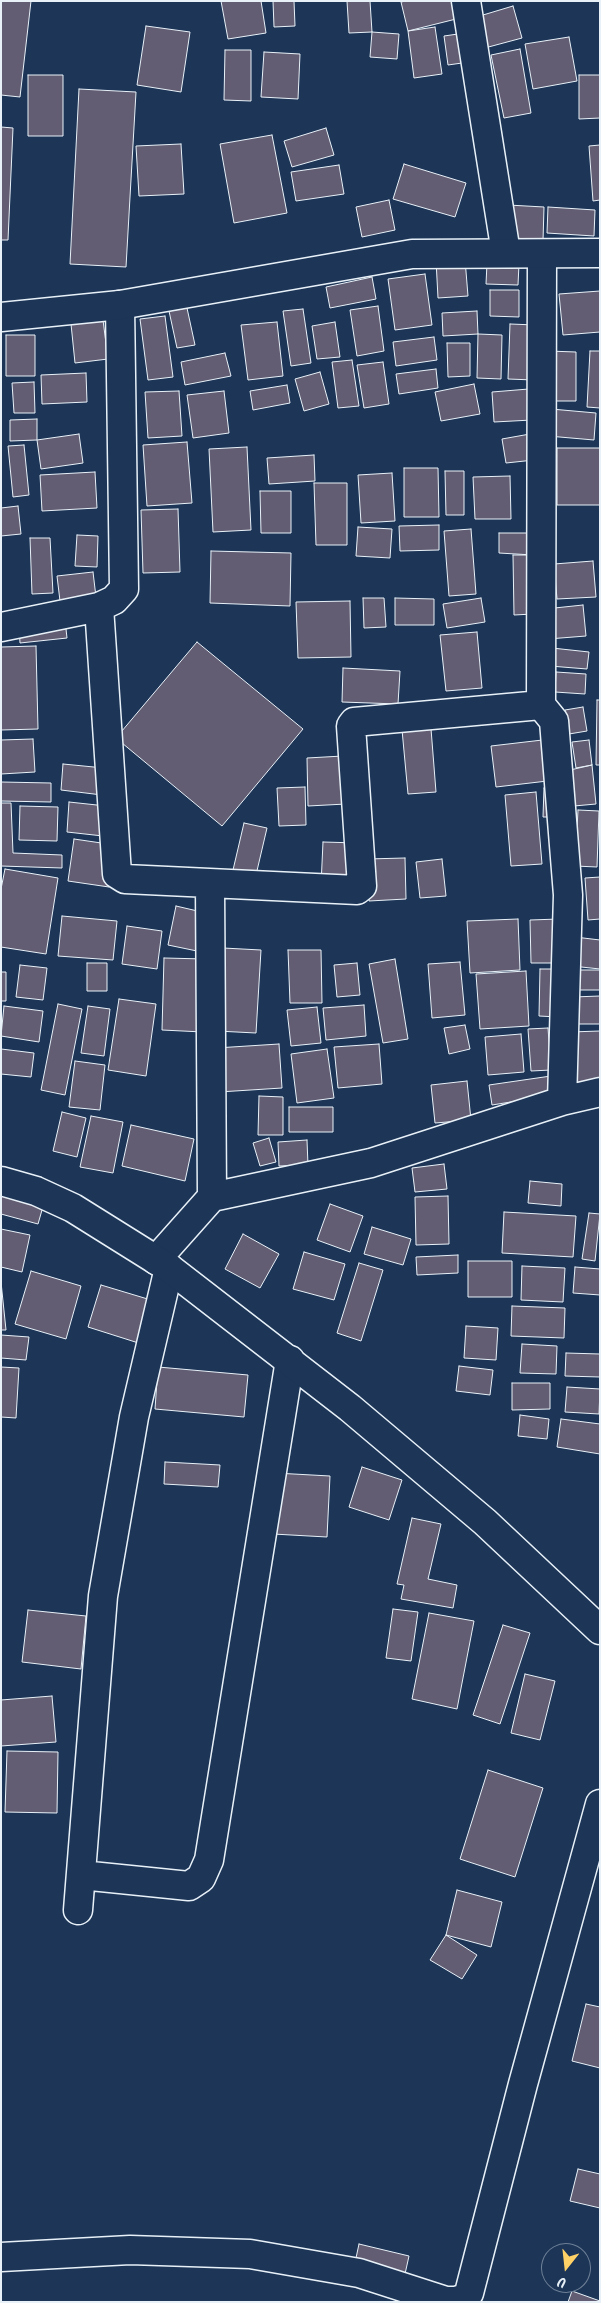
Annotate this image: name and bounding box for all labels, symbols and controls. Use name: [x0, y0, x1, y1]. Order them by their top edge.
north arrow: [541, 2243, 591, 2293]
text: U: [555, 2270, 569, 2293]

